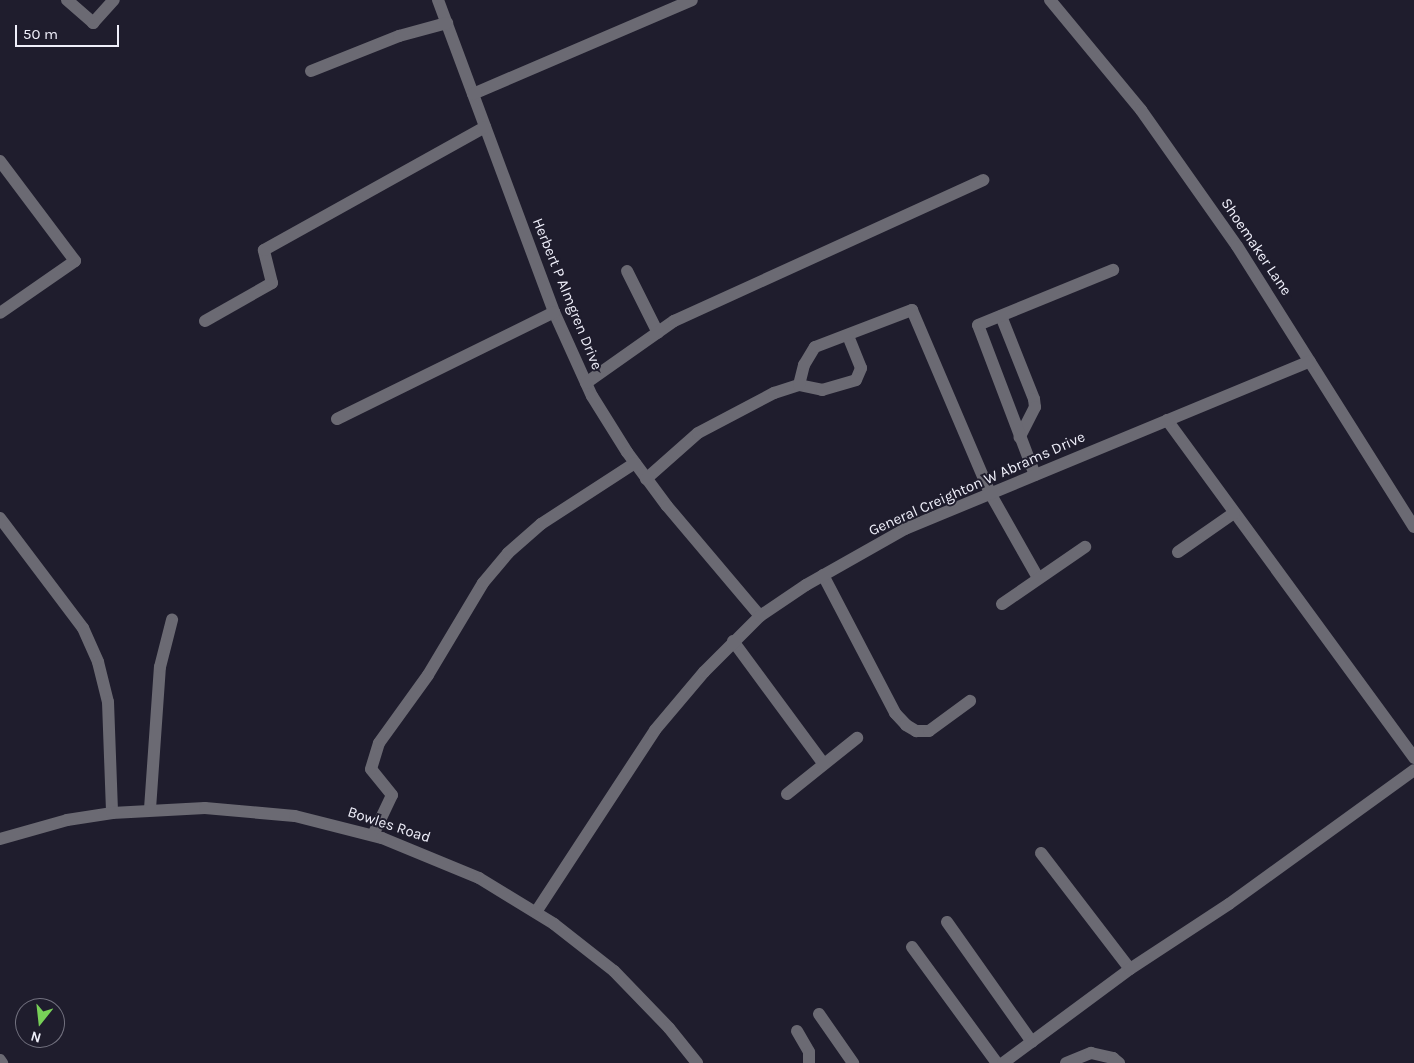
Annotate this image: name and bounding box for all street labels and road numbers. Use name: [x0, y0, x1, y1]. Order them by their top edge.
street label: Shoemaker Lane: [1217, 195, 1295, 299]
street label: Herbert P Almgren Drive: [528, 215, 606, 373]
street label: General Creighton W Abrams Drive: [866, 428, 1088, 540]
street label: Bowles Road: [345, 803, 433, 847]

